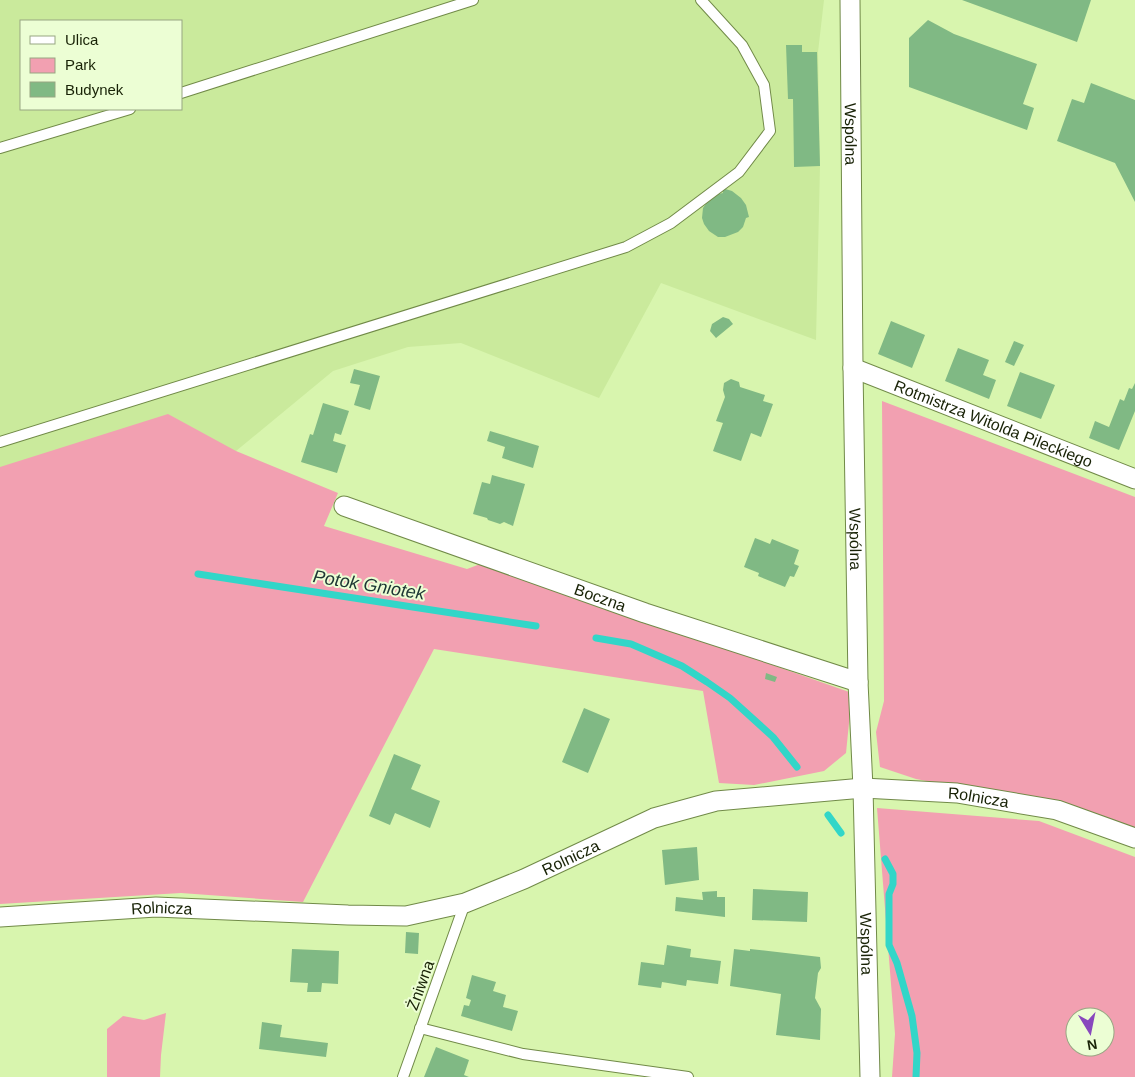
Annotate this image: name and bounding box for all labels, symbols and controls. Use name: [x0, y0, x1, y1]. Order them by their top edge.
legend: [20, 20, 182, 110]
text: Ulica: [65, 31, 99, 48]
text: Park: [65, 56, 96, 73]
text: Budynek: [65, 81, 124, 98]
street label: Wspólna: [842, 103, 859, 165]
street label: Rotmistrza Witolda Pileckiego: [892, 377, 1095, 471]
street label: Wspólna: [846, 508, 864, 570]
water label: Potok Gniotek: [312, 566, 427, 604]
street label: Boczna: [572, 581, 628, 615]
street label: Rolnicza: [948, 785, 1010, 811]
street label: Rolnicza: [539, 837, 602, 878]
street label: Rolnicza: [131, 899, 193, 918]
street label: Wspólna: [857, 912, 876, 975]
street label: Żniwna: [403, 958, 437, 1012]
north arrow: [1065, 1007, 1115, 1057]
text: N: [1086, 1036, 1099, 1054]

